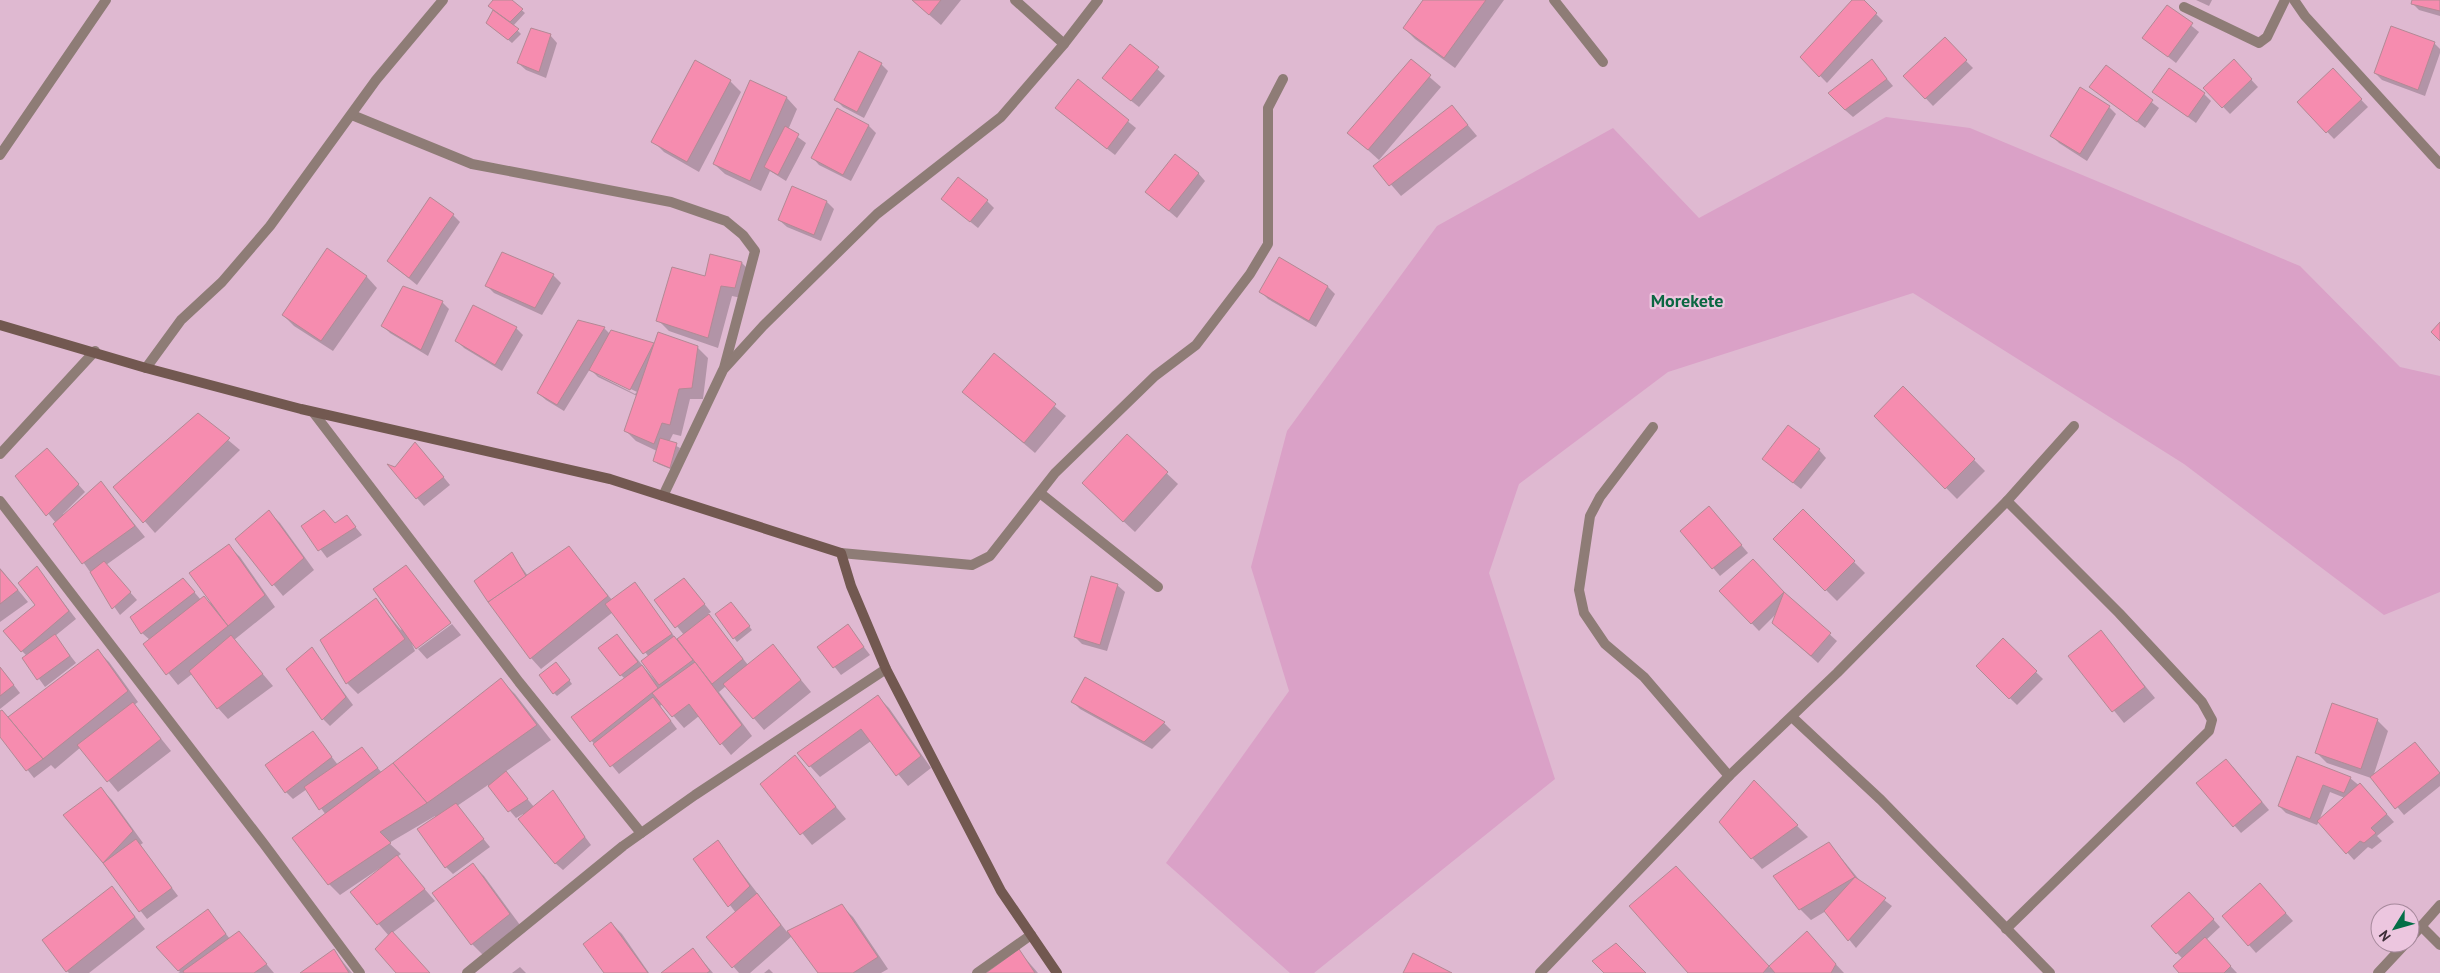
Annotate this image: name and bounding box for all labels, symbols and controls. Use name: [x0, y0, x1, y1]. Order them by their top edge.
district label: Morekete: [1651, 289, 1723, 312]
north arrow: [2370, 903, 2420, 953]
text: N: [2375, 927, 2395, 945]

